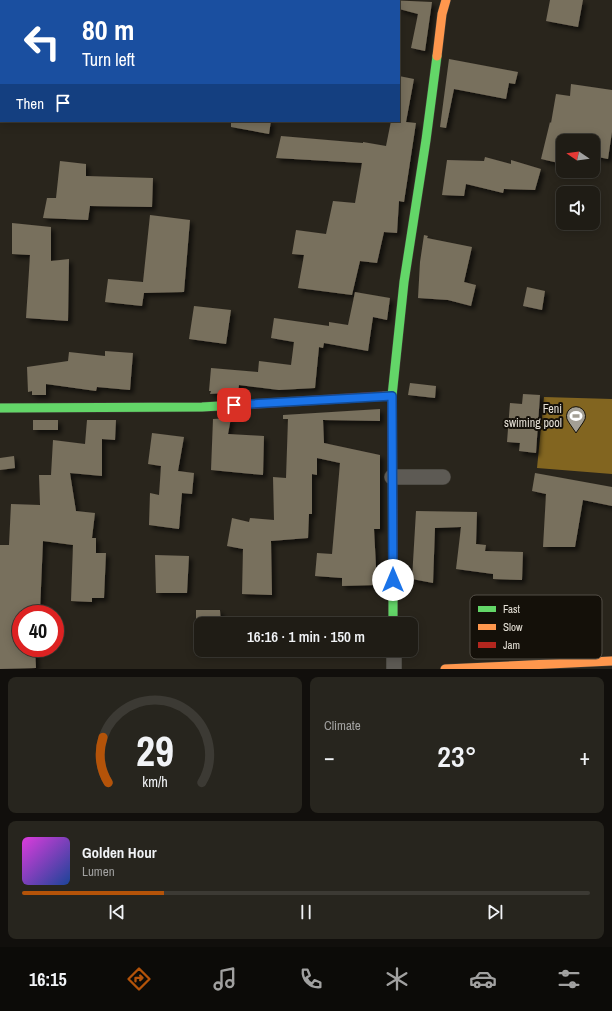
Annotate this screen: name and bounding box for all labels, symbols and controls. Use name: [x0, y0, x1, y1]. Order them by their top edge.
text: 80 m: [82, 11, 134, 49]
icon: left: [16, 16, 68, 68]
text: Turn left: [82, 47, 135, 72]
icon: arrive: [52, 92, 74, 114]
text: Then: [16, 93, 44, 114]
north arrow: [556, 134, 600, 178]
map controls: [556, 134, 600, 230]
button: sound: [556, 186, 600, 230]
pin: [217, 388, 251, 422]
icon: arrive: [223, 394, 245, 416]
place label: Feni swiming pool: [504, 401, 562, 431]
sports icon: Feni swiming pool: [565, 405, 587, 433]
position arrow: [372, 559, 414, 601]
legend: [470, 595, 602, 659]
text: Fast: [503, 602, 521, 616]
speed limit sign: 40: [12, 605, 64, 657]
text: Slow: [503, 620, 523, 634]
text: 16:16 · 1 min · 150 m: [247, 626, 365, 647]
text: Jam: [503, 638, 520, 652]
text: Climate: [324, 717, 361, 734]
text: 29: [136, 723, 174, 779]
text: 23°: [437, 736, 477, 776]
text: −: [324, 742, 335, 772]
text: +: [579, 742, 590, 772]
text: km/h: [142, 772, 168, 791]
text: Golden Hour: [82, 842, 157, 863]
text: Lumen: [82, 863, 115, 880]
icon: previous: [106, 901, 128, 923]
icon: pause: [295, 901, 317, 923]
icon: next: [484, 901, 506, 923]
icon: directions: [125, 965, 153, 993]
icon: music: [211, 965, 239, 993]
icon: phone: [297, 965, 325, 993]
icon: climate: [383, 965, 411, 993]
icon: car: [469, 965, 497, 993]
icon: filters: [555, 965, 583, 993]
text: 16:15: [29, 967, 67, 992]

